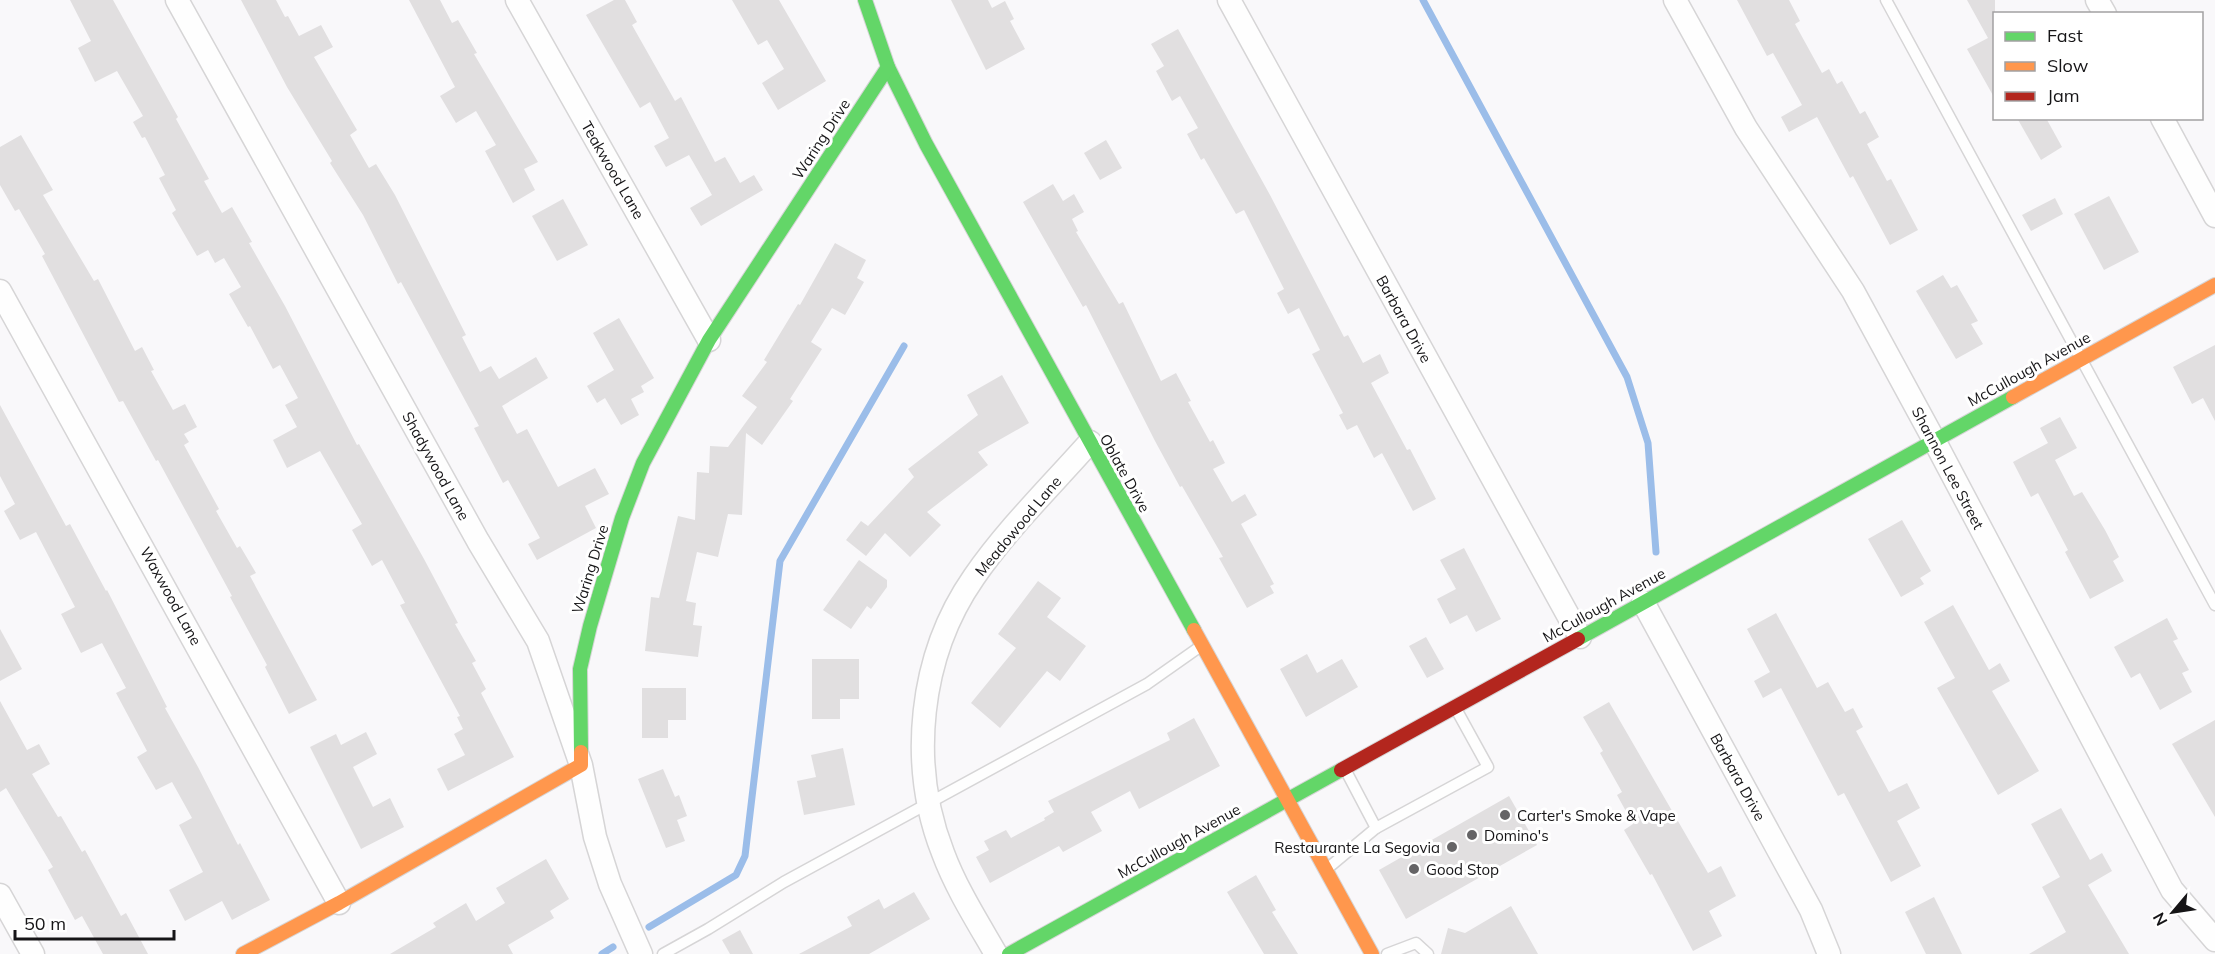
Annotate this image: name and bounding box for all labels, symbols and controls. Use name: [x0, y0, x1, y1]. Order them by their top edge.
legend: [1993, 12, 2203, 120]
text: Fast: [2047, 24, 2083, 47]
text: Slow: [2047, 54, 2089, 77]
text: Jam: [2047, 84, 2080, 107]
street label: Waring Drive: [788, 95, 854, 183]
street label: Teakwood Lane: [577, 118, 649, 222]
street label: Barbara Drive: [1372, 272, 1436, 366]
street label: McCullough Avenue: [1964, 327, 2094, 411]
street label: Shannon Lee Street: [1908, 404, 1988, 532]
street label: Shadywood Lane: [398, 408, 474, 524]
street label: Oblate Drive: [1096, 431, 1154, 515]
street label: Meadowood Lane: [971, 472, 1065, 580]
street label: Waring Drive: [567, 522, 613, 616]
street label: Waxwood Lane: [136, 543, 206, 649]
street label: McCullough Avenue: [1539, 563, 1669, 647]
street label: Barbara Drive: [1706, 730, 1770, 824]
street label: McCullough Avenue: [1114, 799, 1244, 883]
place label: Carter's Smoke & Vape: [1517, 806, 1676, 825]
marker: Carter's Smoke & Vape: [1498, 808, 1512, 822]
place label: Domino's: [1484, 826, 1549, 845]
marker: Domino's: [1465, 828, 1479, 842]
place label: Restaurante La Segovia: [1274, 838, 1440, 857]
marker: Restaurante La Segovia: [1445, 840, 1459, 854]
place label: Good Stop: [1426, 860, 1499, 879]
marker: Good Stop: [1407, 862, 1421, 876]
north arrow: [2143, 882, 2203, 942]
scale bar: [15, 903, 174, 941]
text: N: [2148, 909, 2172, 929]
text: 50 m: [24, 912, 66, 935]

